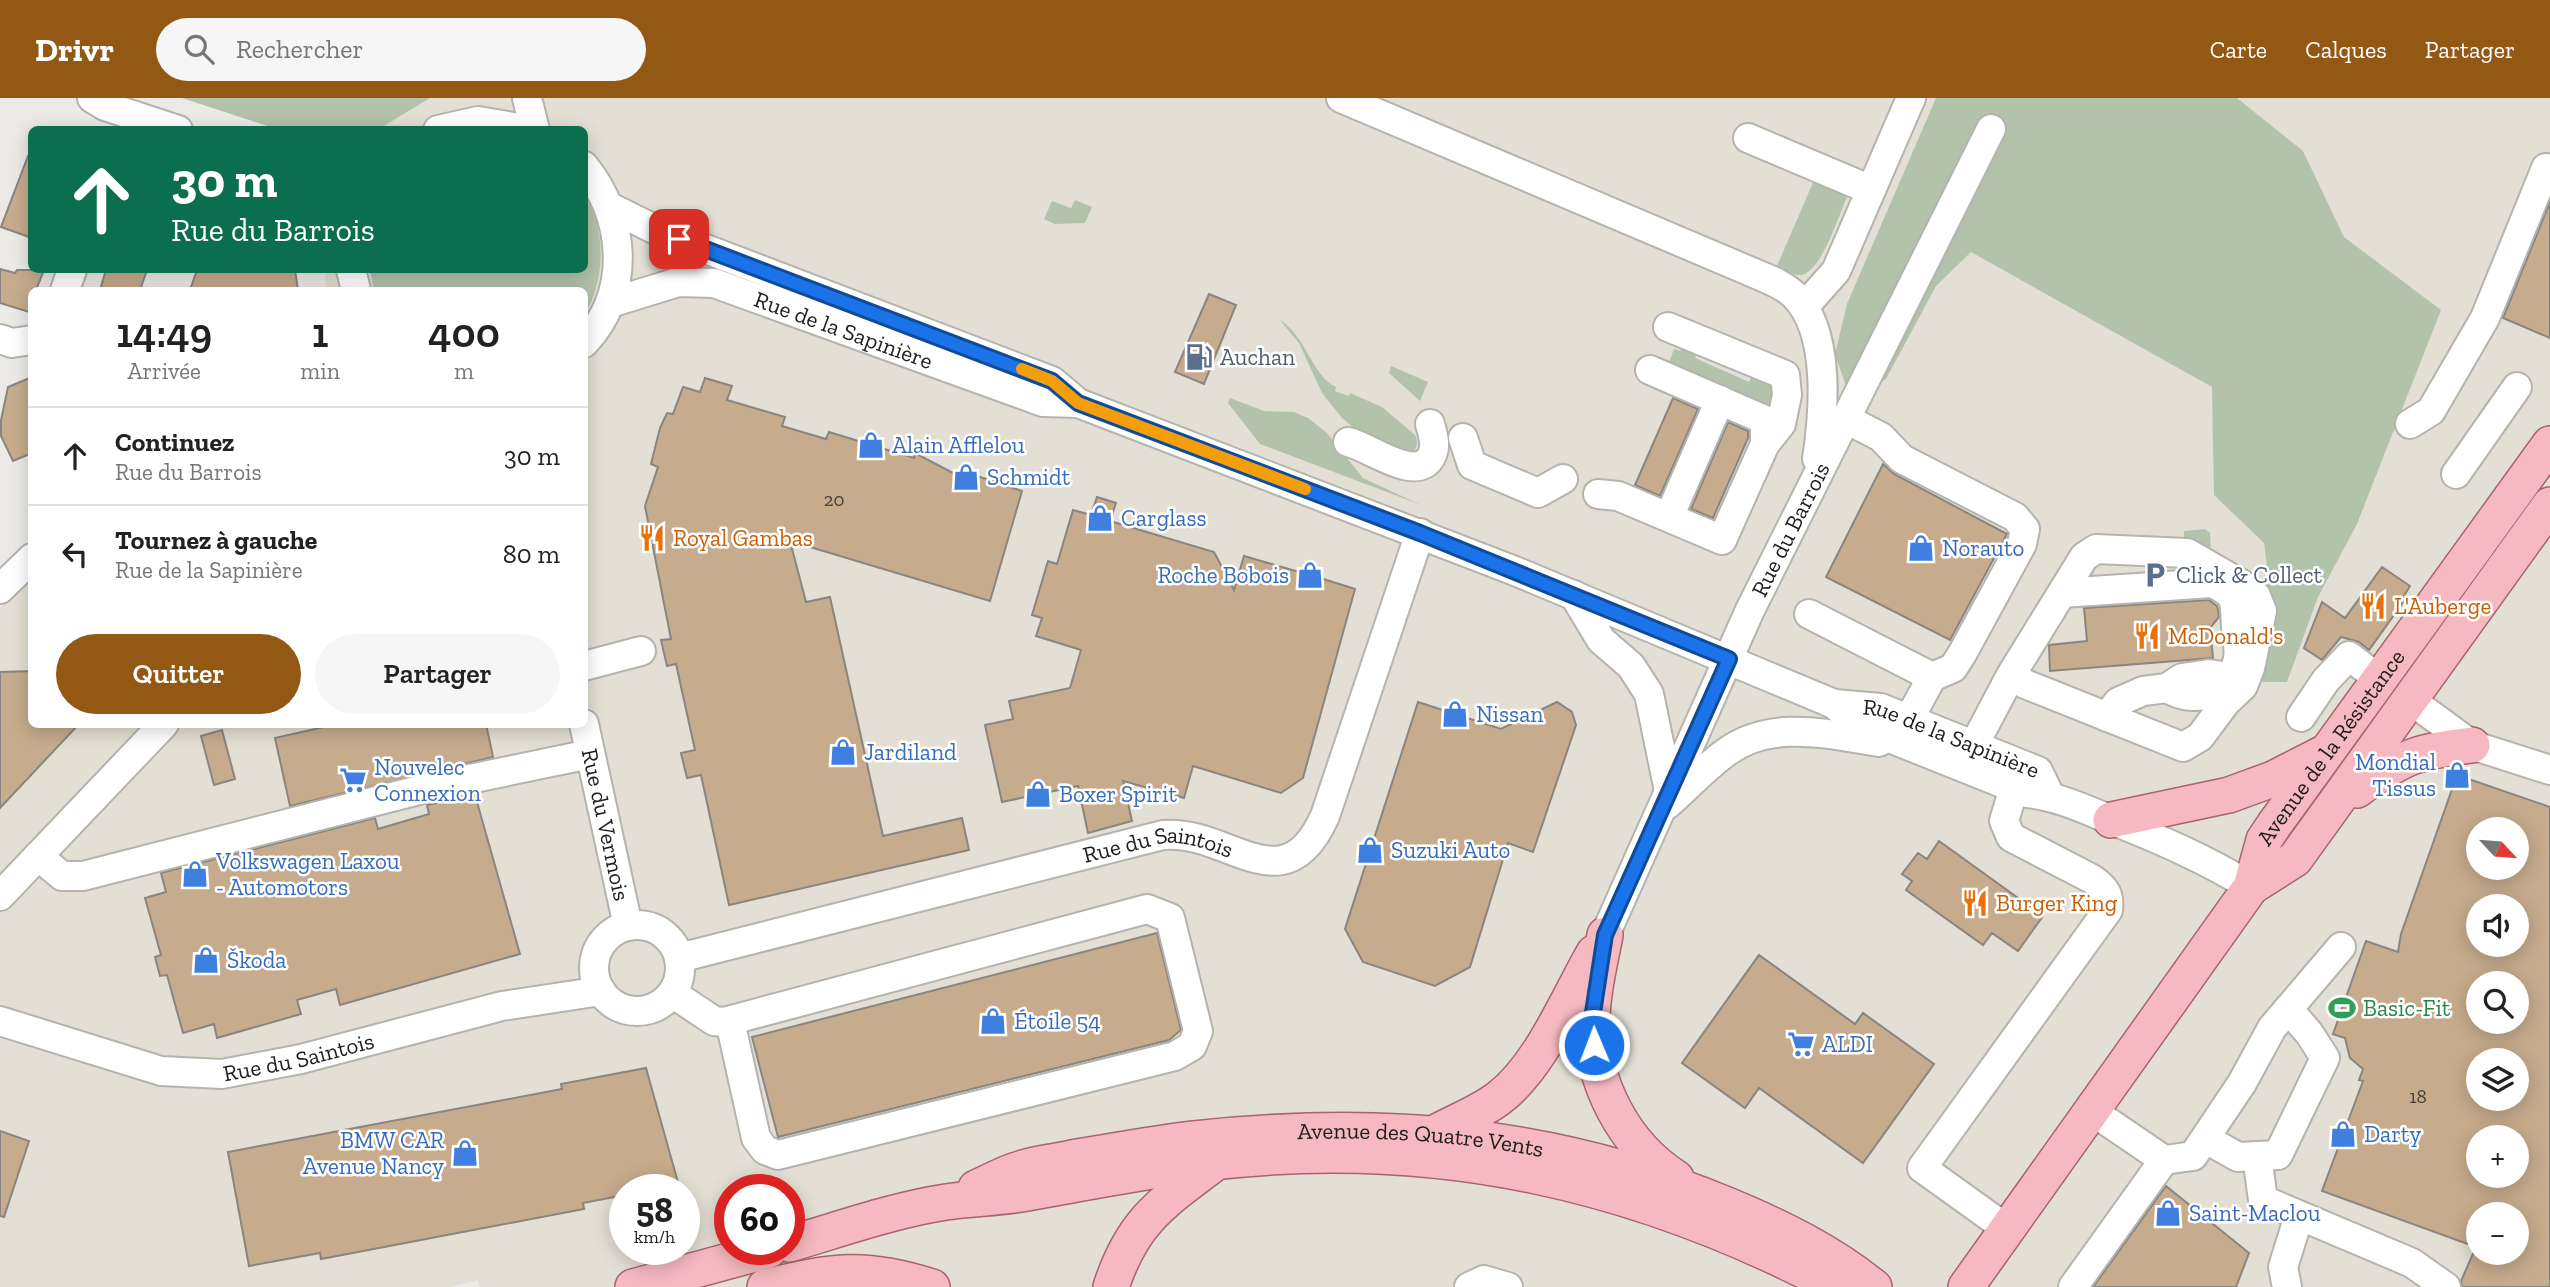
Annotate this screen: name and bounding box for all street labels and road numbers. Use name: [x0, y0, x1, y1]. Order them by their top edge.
street label: Rue de la Sapinière: [751, 285, 937, 375]
street label: Rue du Barrois: [1745, 458, 1836, 601]
street label: Avenue de la Résistance: [2250, 644, 2411, 851]
street label: Rue de la Sapinière: [1862, 693, 2044, 784]
street label: Rue du Vermois: [576, 746, 636, 903]
street label: Rue du Saintois: [1080, 820, 1237, 869]
street label: Rue du Saintois: [221, 1026, 377, 1087]
street label: Avenue des Quatre Vents: [1297, 1117, 1546, 1163]

